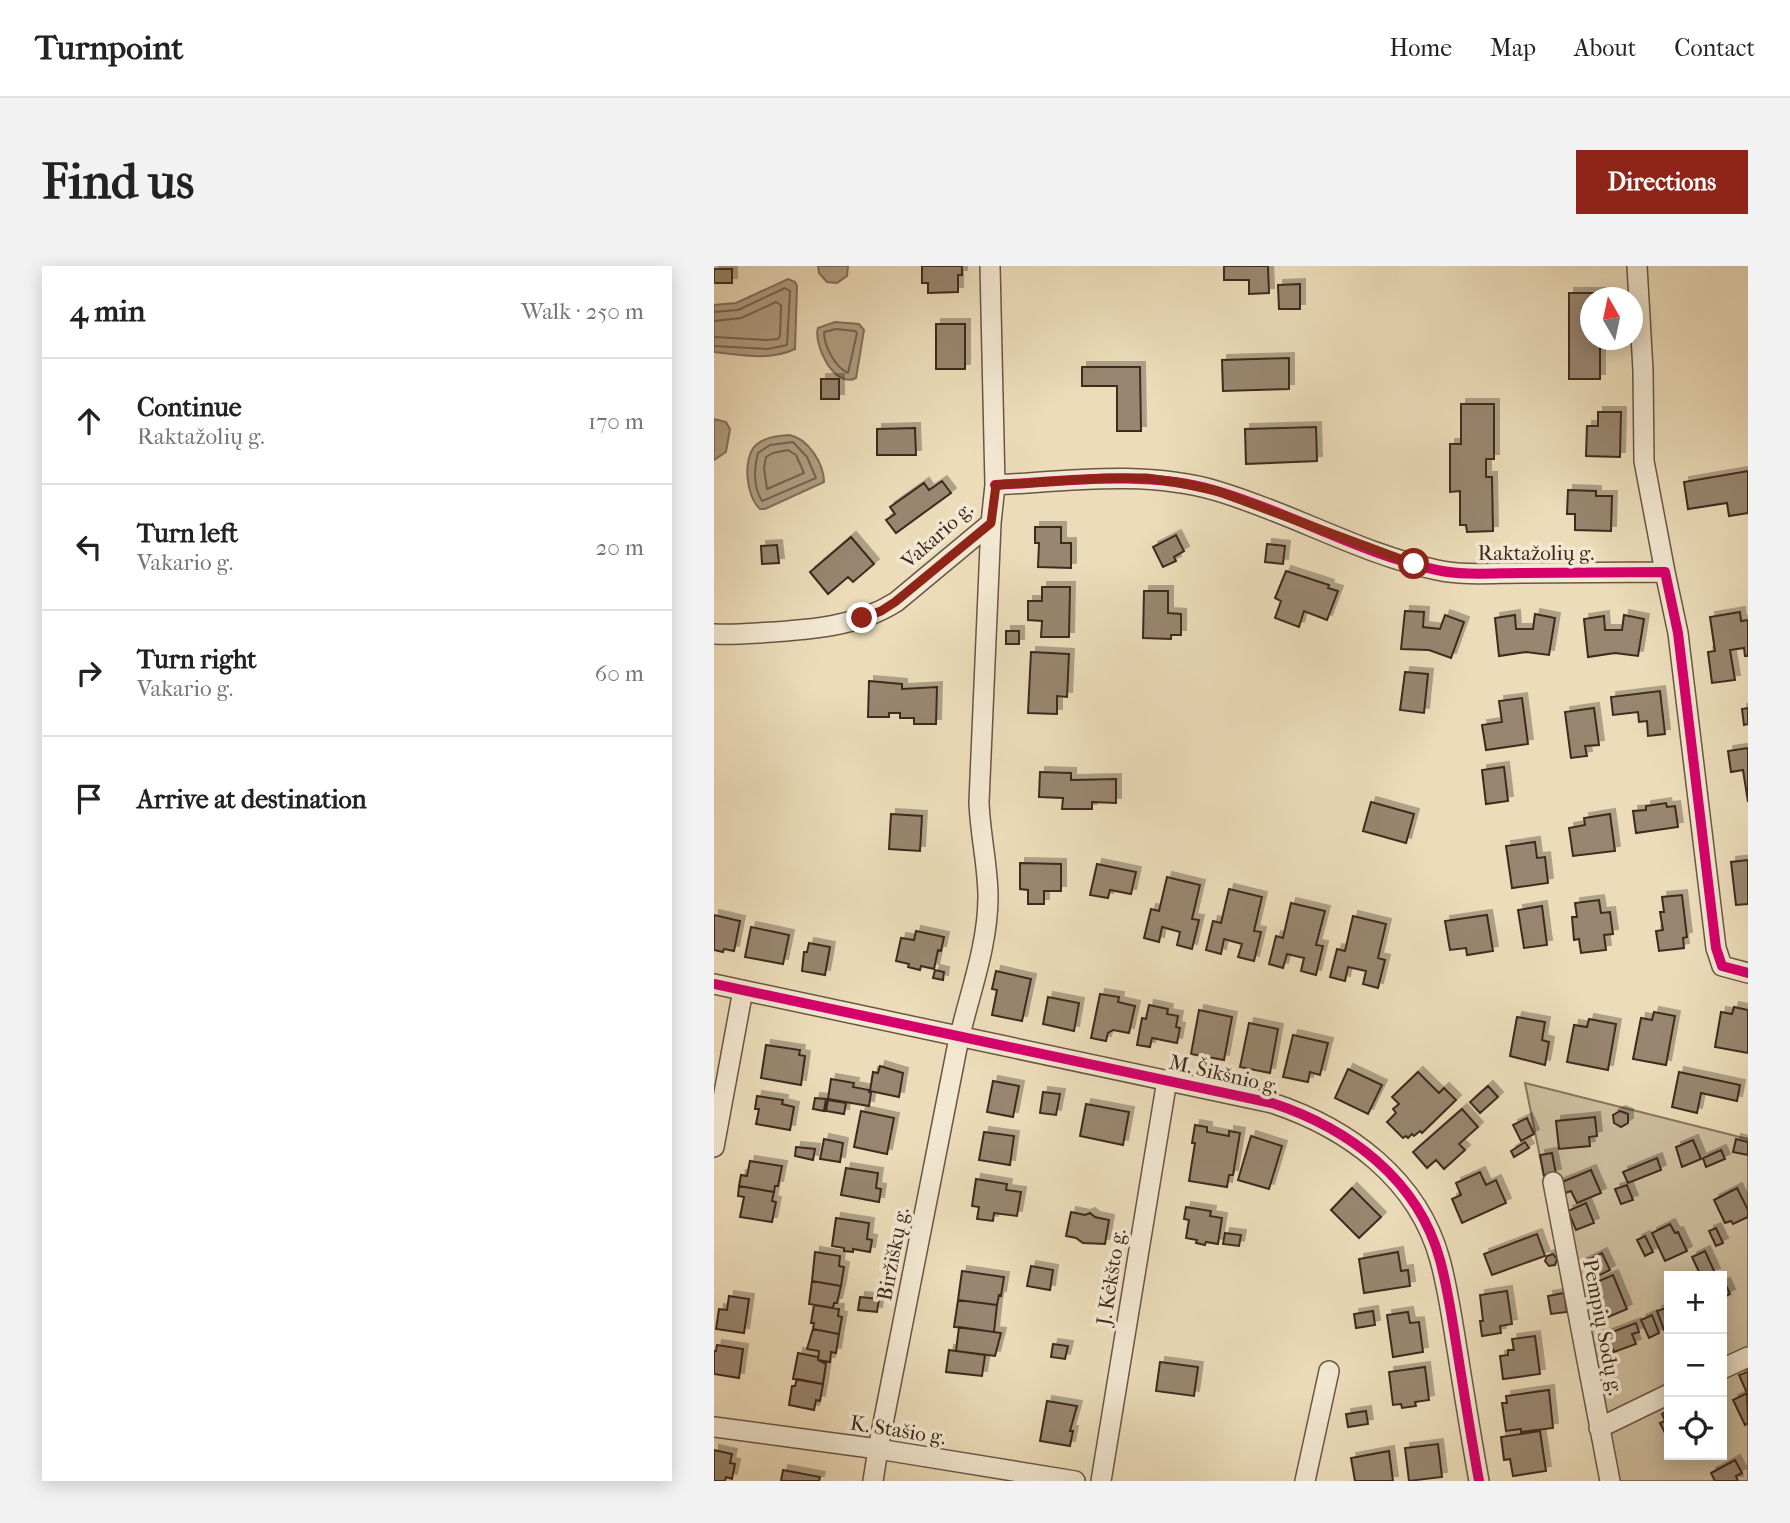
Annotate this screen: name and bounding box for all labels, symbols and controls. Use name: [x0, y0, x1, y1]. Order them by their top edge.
text: Turnpoint: [35, 29, 183, 68]
text: Home: [1390, 34, 1452, 62]
text: Map: [1490, 34, 1536, 62]
text: About: [1574, 34, 1636, 62]
text: Contact: [1674, 34, 1755, 62]
button: Directions: [1576, 150, 1748, 214]
text: Find us: [42, 153, 194, 211]
north arrow: [1580, 287, 1643, 350]
text: 4 min: [70, 294, 145, 329]
text: Walk · 250 m: [521, 298, 644, 325]
text: Continue: [137, 392, 242, 423]
icon: ahead: [70, 402, 108, 440]
text: 170 m: [588, 408, 644, 435]
text: Raktažolių g.: [137, 423, 265, 450]
street label: Vakario g.: [896, 497, 978, 574]
text: Turn left: [137, 518, 238, 549]
icon: left: [70, 528, 108, 566]
text: 20 m: [595, 534, 644, 561]
street label: Raktažolių g.: [1478, 541, 1594, 565]
route start: [1398, 548, 1429, 579]
text: Vakario g.: [137, 549, 233, 576]
route end: [846, 602, 877, 633]
text: Turn right: [137, 644, 257, 675]
icon: right: [70, 654, 108, 692]
text: 60 m: [595, 660, 644, 687]
text: Vakario g.: [137, 675, 233, 702]
icon: arrive: [70, 780, 108, 818]
text: Arrive at destination: [137, 784, 367, 815]
street label: M. Šikšnio g.: [1167, 1050, 1281, 1098]
street label: Biržiškų g.: [872, 1205, 914, 1303]
street label: J. Kėkšto g.: [1091, 1227, 1130, 1329]
street label: Pempių Sodų g.: [1578, 1257, 1628, 1397]
map controls: [1664, 1271, 1727, 1460]
button: +: [1664, 1271, 1727, 1334]
button: −: [1664, 1334, 1727, 1397]
button: locate: [1664, 1397, 1727, 1460]
street label: K. Stašio g.: [848, 1411, 948, 1449]

